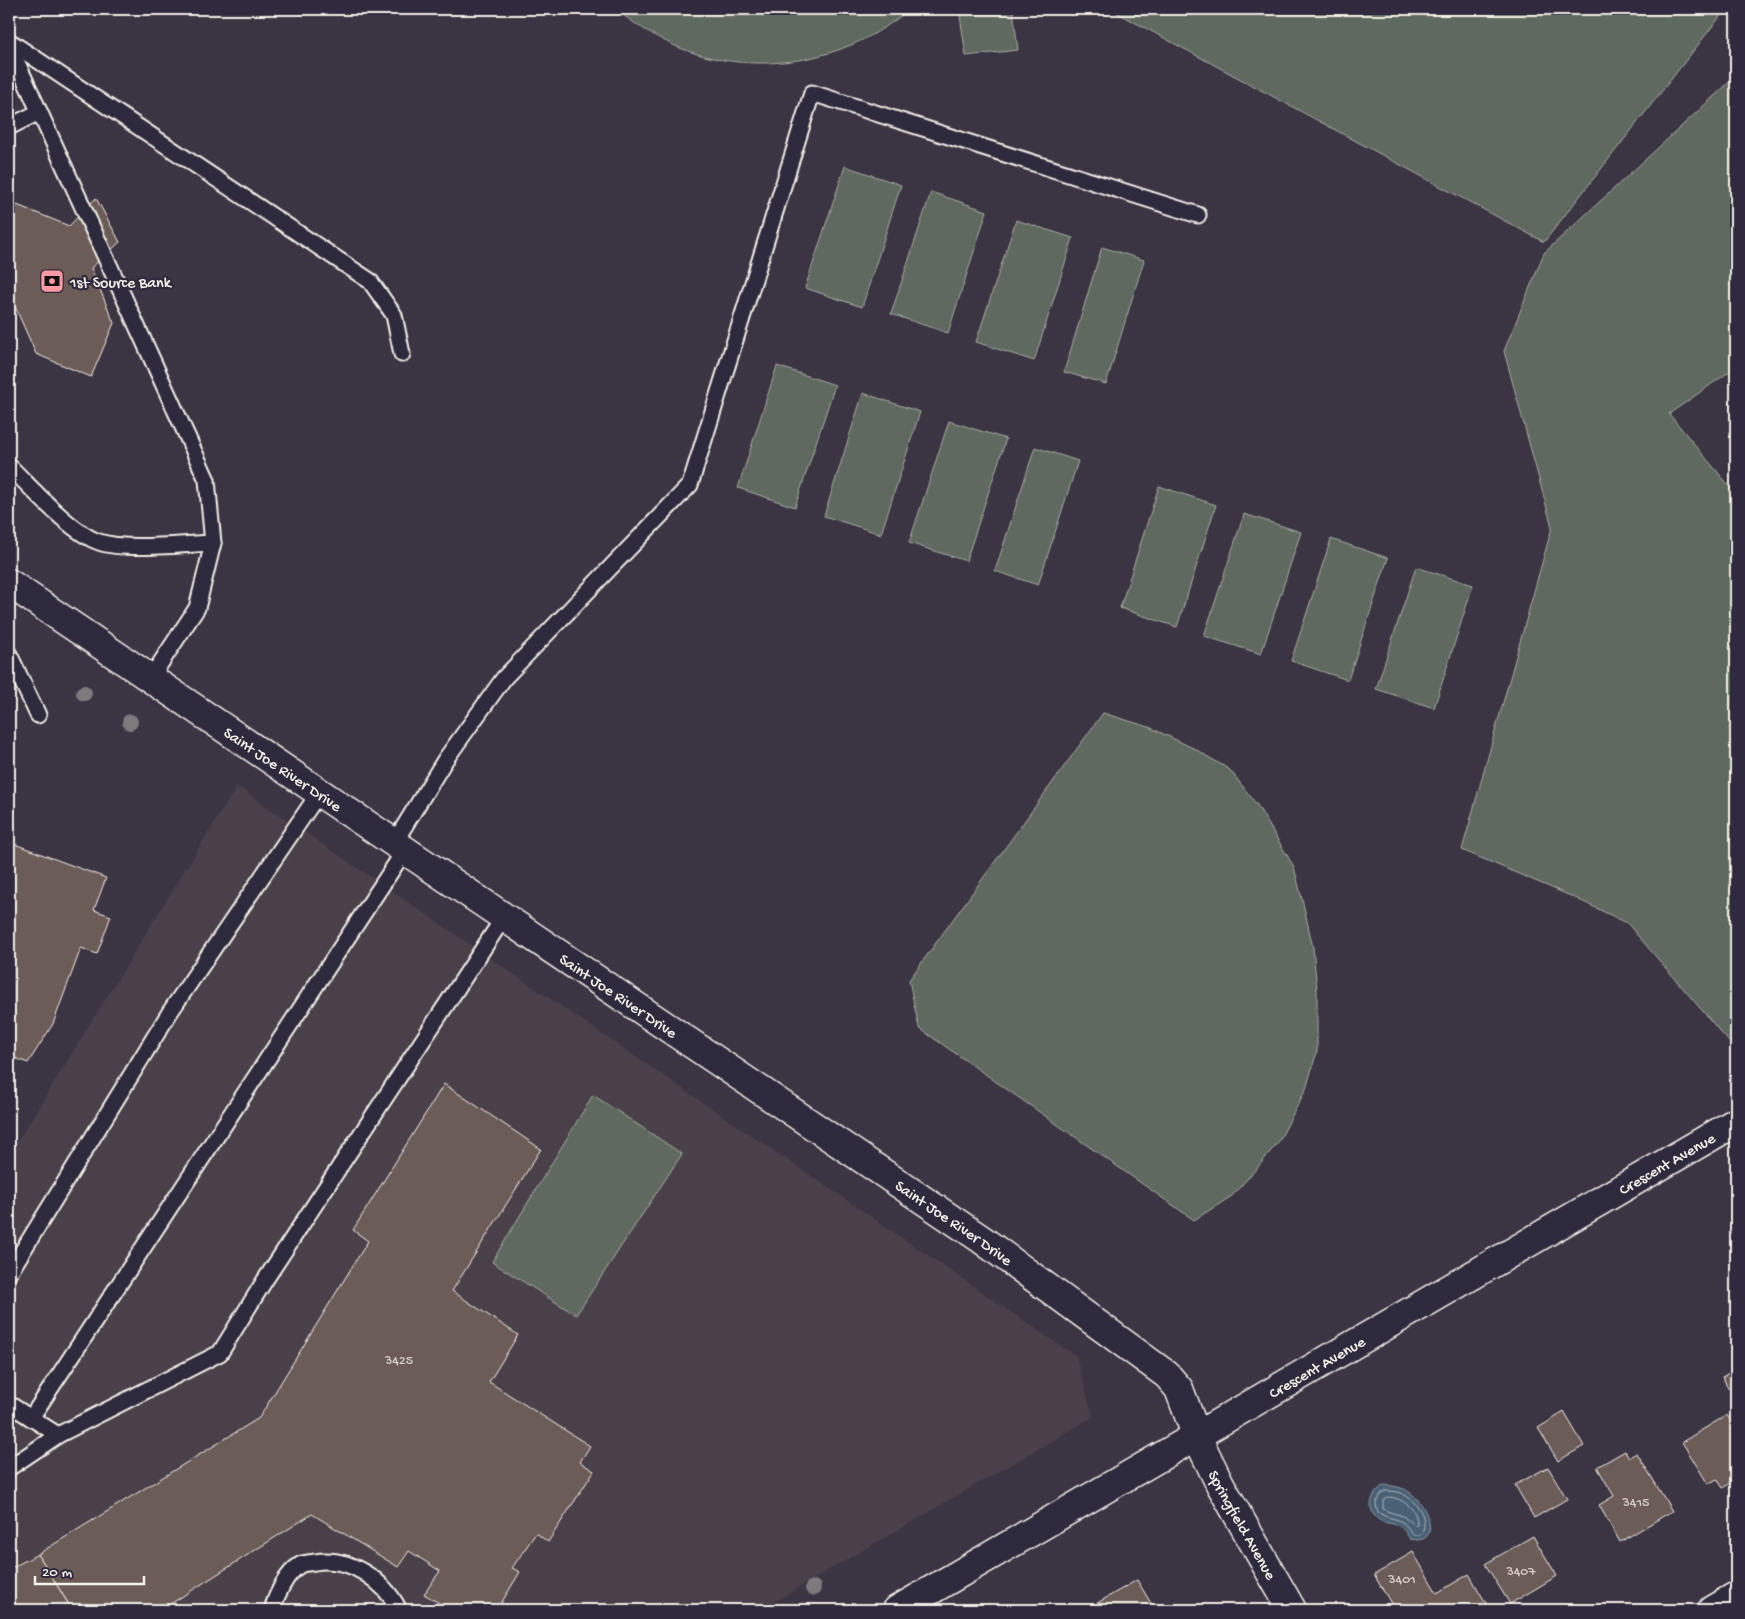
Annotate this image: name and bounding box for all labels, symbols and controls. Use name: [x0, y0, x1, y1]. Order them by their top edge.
bank icon: 1st Source Bank: [39, 268, 65, 294]
place label: 1st Source Bank: [69, 275, 173, 294]
street label: Saint Joe River Drive: [219, 725, 345, 818]
street label: Saint Joe River Drive: [555, 951, 680, 1045]
street label: Crescent Avenue: [1617, 1130, 1720, 1201]
street label: Saint Joe River Drive: [890, 1178, 1015, 1272]
street label: Crescent Avenue: [1266, 1333, 1370, 1405]
house number: 3425: [384, 1353, 413, 1370]
street label: Springfield Avenue: [1202, 1468, 1279, 1585]
house number: 3415: [1622, 1495, 1649, 1512]
scale bar: [35, 1554, 144, 1586]
text: 20 m: [42, 1564, 72, 1582]
house number: 3407: [1505, 1564, 1536, 1581]
house number: 3401: [1387, 1572, 1416, 1589]

